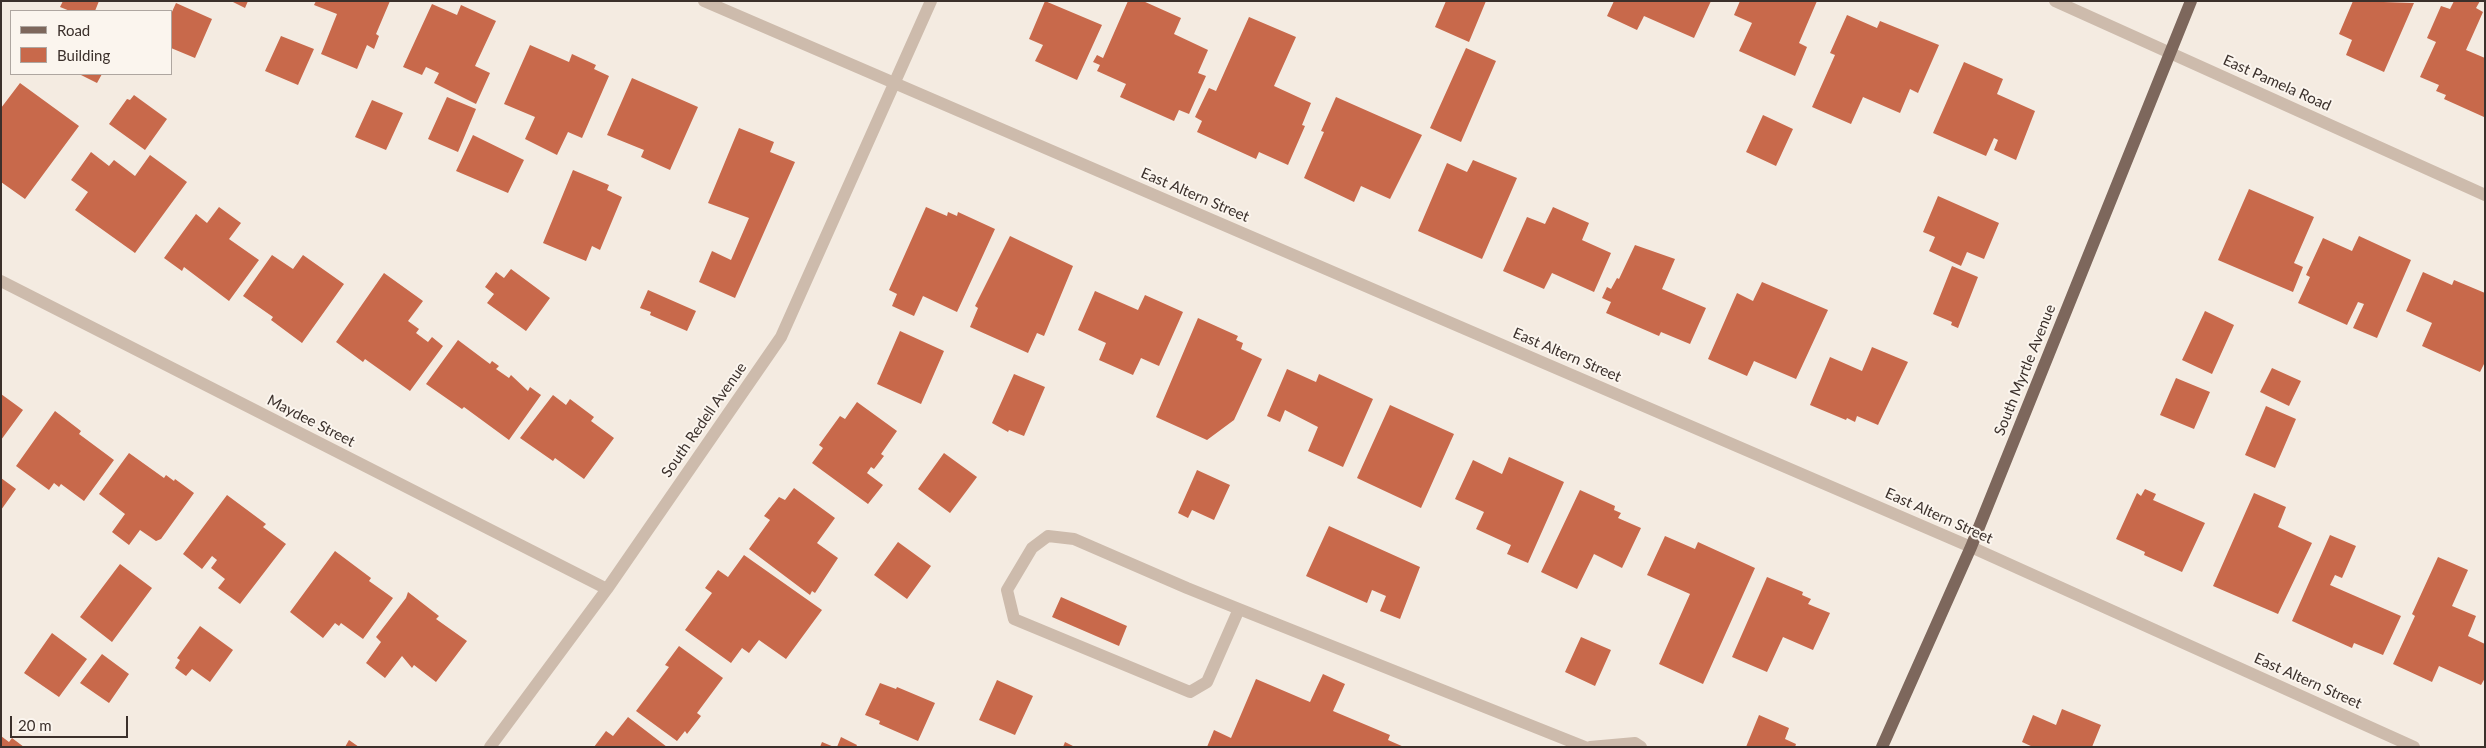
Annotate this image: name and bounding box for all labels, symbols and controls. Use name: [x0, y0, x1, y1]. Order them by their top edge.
legend: [10, 10, 172, 75]
text: Road: [57, 21, 90, 39]
text: Building: [57, 46, 110, 64]
street label: East Pamela Road: [2220, 51, 2334, 115]
street label: East Altern Street: [1138, 164, 1252, 226]
street label: South Myrtle Avenue: [1990, 302, 2060, 438]
street label: East Altern Street: [1510, 324, 1624, 386]
street label: South Redell Avenue: [658, 359, 750, 481]
street label: Maydee Street: [264, 391, 358, 451]
street label: East Altern Street: [1882, 484, 1996, 548]
street label: East Altern Street: [2251, 649, 2365, 713]
scale bar: [12, 706, 130, 738]
text: 20 m: [18, 716, 52, 734]

